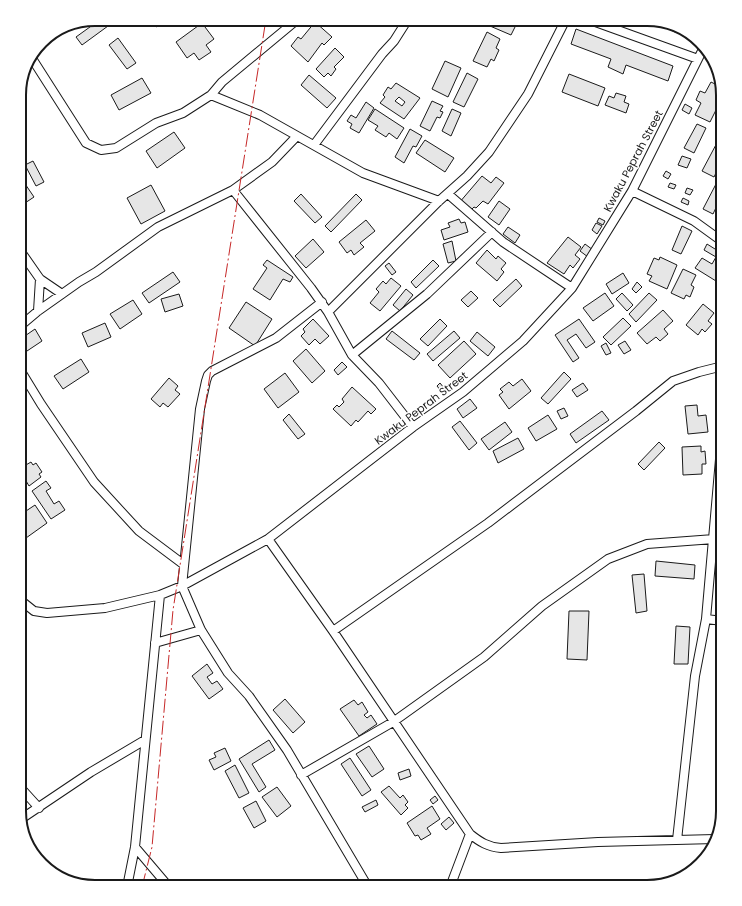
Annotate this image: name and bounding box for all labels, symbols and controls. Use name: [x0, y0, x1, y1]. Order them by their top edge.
street label: Kwaku Peprah Street: [599, 107, 667, 215]
street label: Kwaku Peprah Street: [371, 368, 471, 448]

